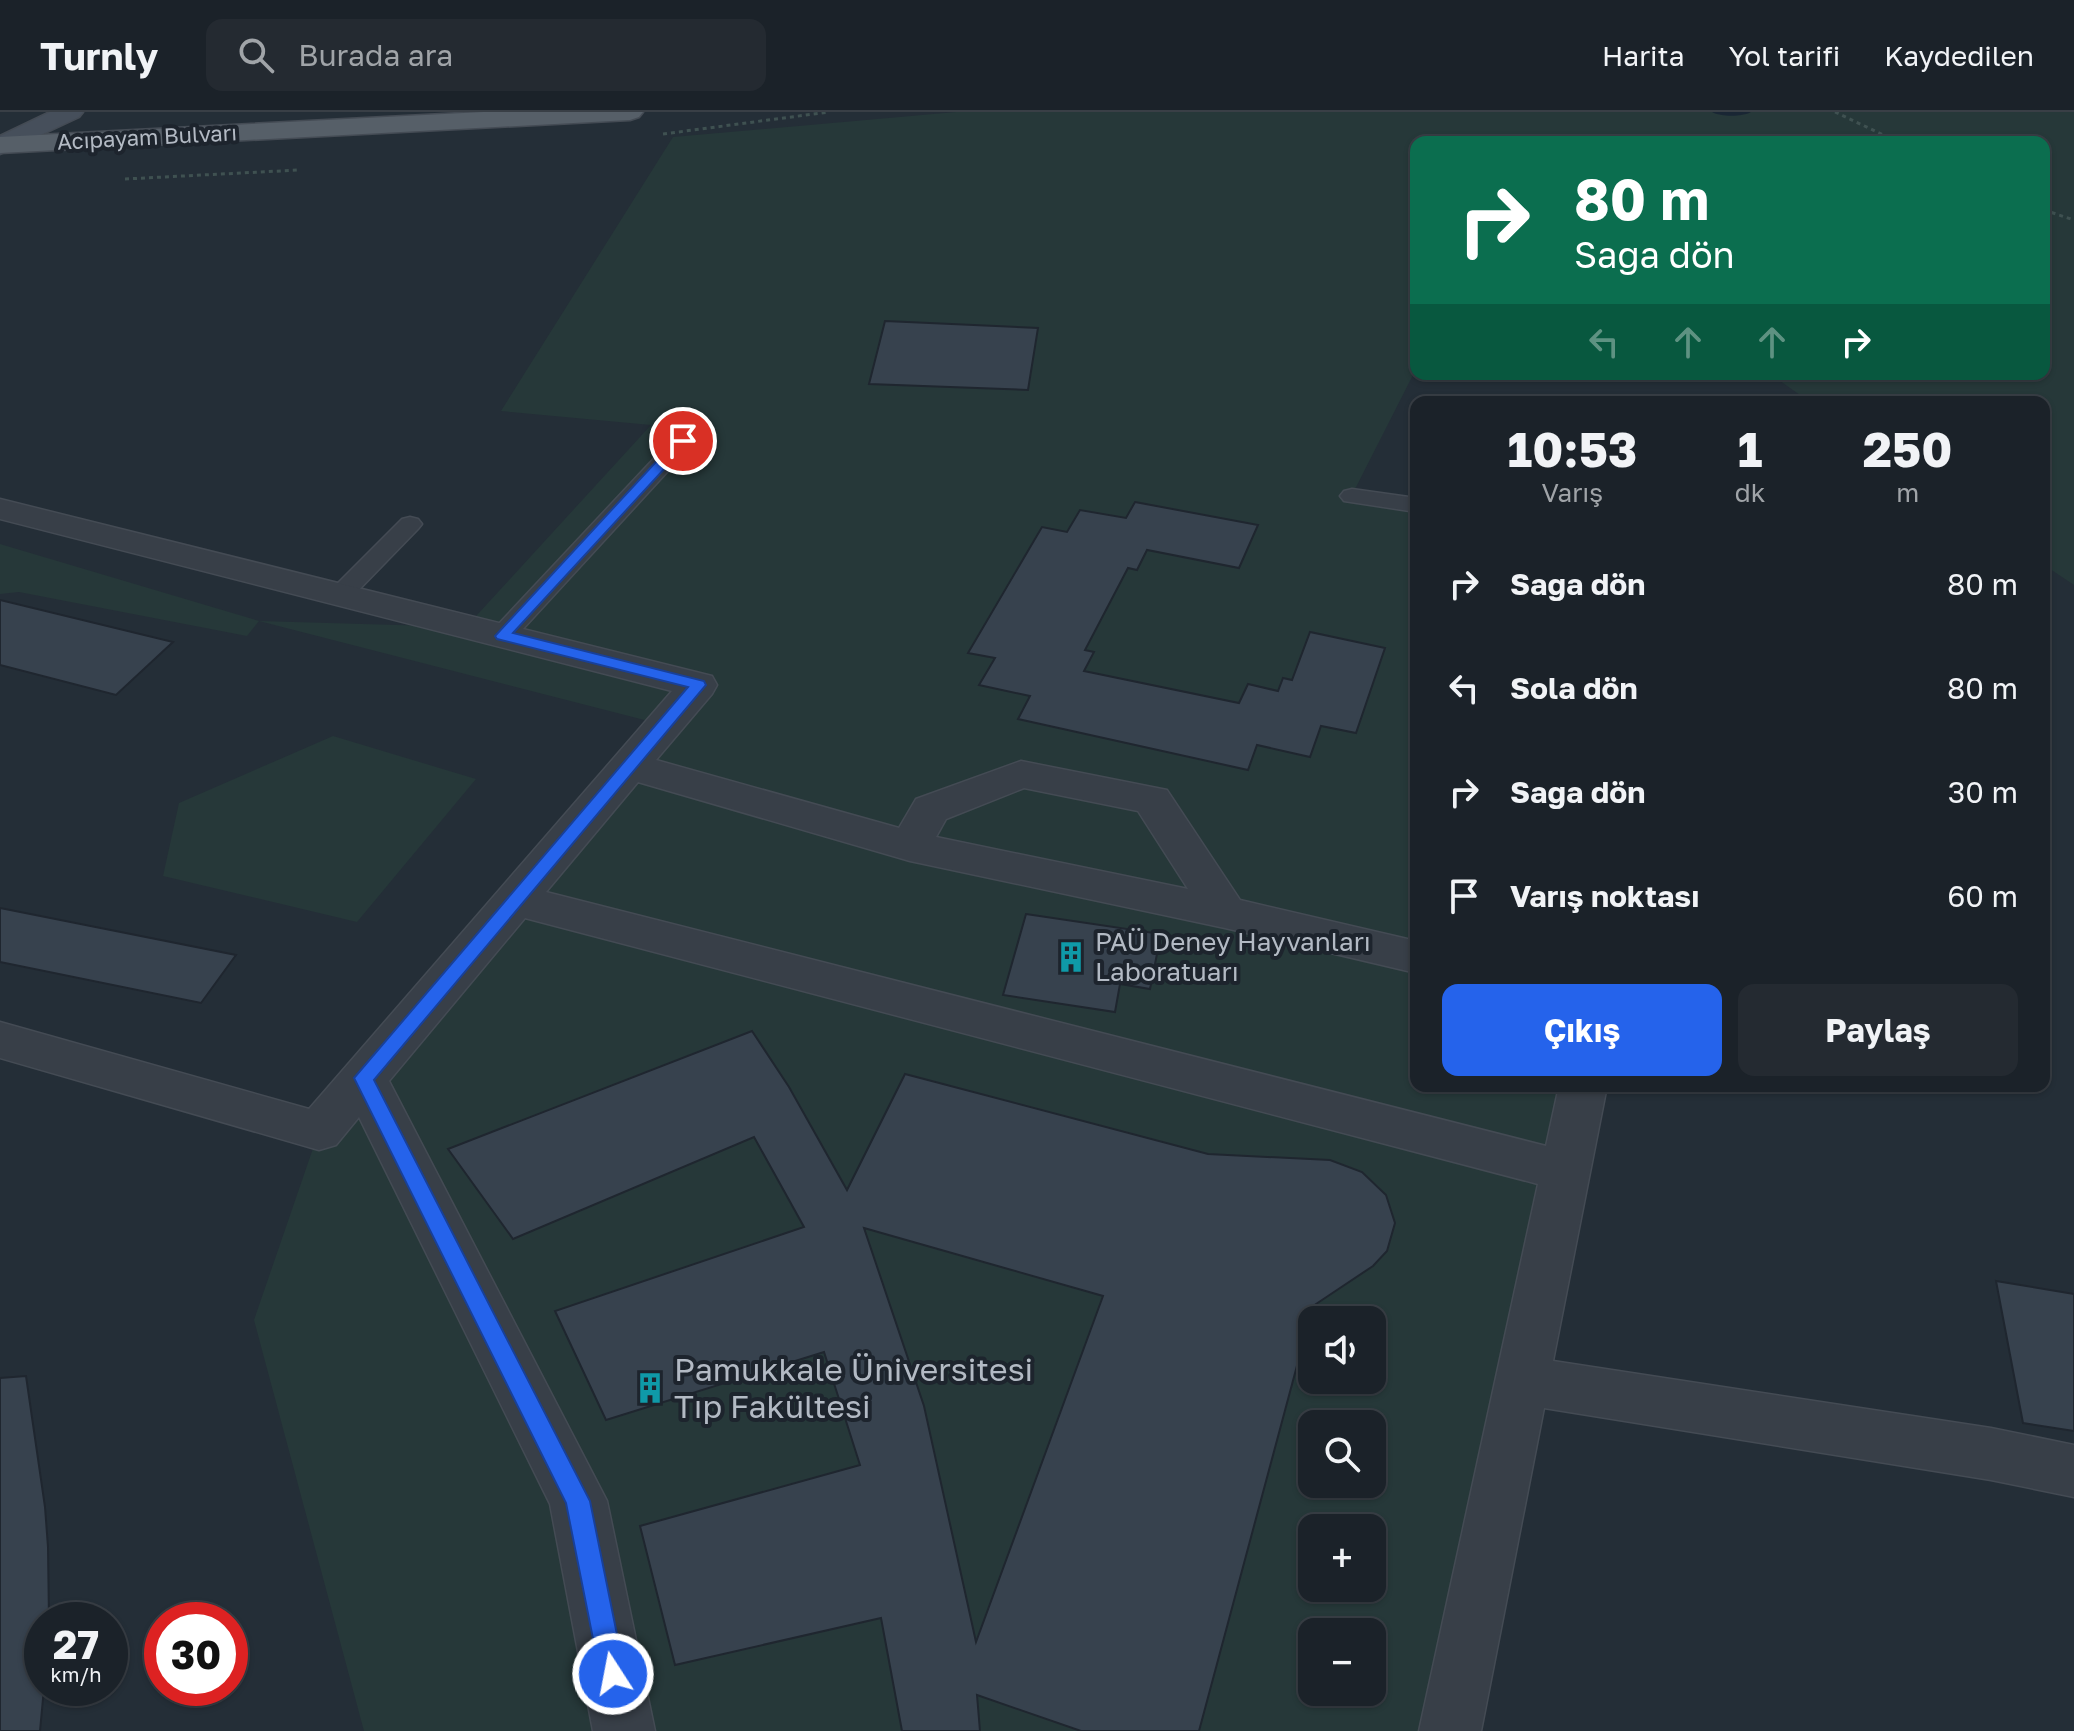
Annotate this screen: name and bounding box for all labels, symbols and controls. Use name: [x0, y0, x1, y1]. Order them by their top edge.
search box: [206, 19, 766, 91]
text: Turnly: [40, 33, 158, 78]
icon: search: [234, 33, 278, 77]
text: Burada ara: [298, 37, 453, 73]
text: Harita: [1602, 39, 1685, 72]
text: Yol tarifi: [1729, 39, 1840, 72]
text: Kaydedilen: [1884, 39, 2034, 72]
street label: Acıpayam Bulvarı: [56, 118, 238, 155]
text: 80 m: [1574, 165, 1709, 232]
icon: right: [1442, 168, 1546, 272]
text: Sağa dön: [1574, 233, 1735, 276]
icon: left: [1582, 320, 1626, 364]
icon: ahead: [1666, 320, 1710, 364]
icon: ahead: [1750, 320, 1794, 364]
icon: right: [1834, 320, 1878, 364]
pin: [649, 407, 717, 475]
icon: arrive: [661, 419, 705, 463]
text: 10:53: [1507, 420, 1637, 478]
text: 1: [1738, 420, 1762, 478]
text: 250: [1863, 420, 1953, 478]
text: Varış: [1542, 477, 1603, 508]
text: dk: [1735, 477, 1765, 508]
text: m: [1896, 477, 1919, 508]
icon: right: [1442, 562, 1486, 606]
text: Sağa dön: [1510, 566, 1645, 602]
text: 80 m: [1947, 566, 2018, 602]
icon: left: [1442, 666, 1486, 710]
text: Sola dön: [1510, 670, 1638, 706]
text: 80 m: [1947, 670, 2018, 706]
icon: right: [1442, 770, 1486, 814]
text: Sağa dön: [1510, 774, 1645, 810]
text: 30 m: [1948, 774, 2018, 810]
icon: arrive: [1442, 874, 1486, 918]
text: Varış noktası: [1510, 878, 1699, 914]
text: 60 m: [1947, 878, 2018, 914]
place label: PAÜ Deney Hayvanları Laboratuarı: [1095, 926, 1371, 987]
building icon: PAÜ Deney Hayvanları Laboratuarı: [1054, 940, 1088, 974]
button: Çıkış: [1442, 984, 1722, 1076]
button: Paylaş: [1738, 984, 2018, 1076]
map controls: [1298, 1306, 1386, 1706]
button: sound: [1298, 1306, 1386, 1394]
place label: Pamukkale Üniversitesi Tıp Fakültesi: [674, 1350, 1033, 1425]
building icon: Pamukkale Üniversitesi Tıp Fakültesi: [633, 1371, 667, 1405]
button: search: [1298, 1410, 1386, 1498]
button: +: [1298, 1514, 1386, 1602]
speed limit sign: 30: [144, 1602, 248, 1706]
button: −: [1298, 1618, 1386, 1706]
text: 27: [53, 1620, 99, 1668]
position arrow: [571, 1632, 655, 1716]
text: km/h: [51, 1662, 101, 1686]

